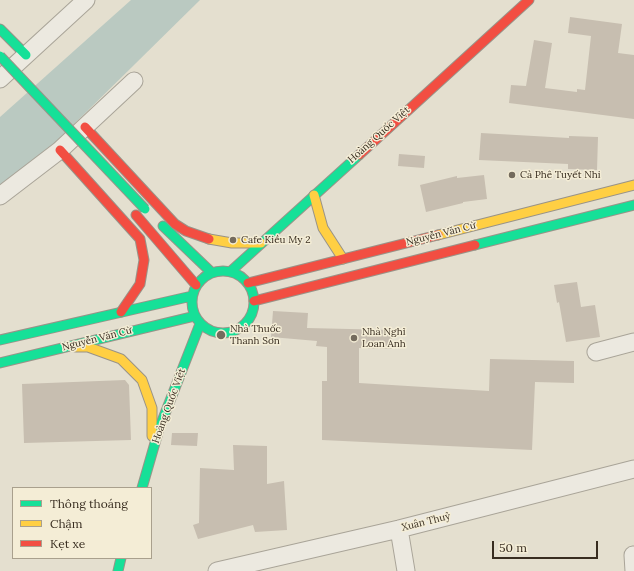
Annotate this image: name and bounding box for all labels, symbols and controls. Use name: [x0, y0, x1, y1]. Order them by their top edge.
street label: Hoàng Quốc Việt: [346, 104, 412, 166]
place label: Cà Phê Tuyết Nhi: [520, 169, 601, 181]
marker: Cà Phê Tuyết Nhi: [507, 170, 517, 180]
street label: Nguyễn Văn Cừ: [405, 220, 477, 248]
place label: Cafe Kiều My 2: [241, 234, 310, 246]
marker: Cafe Kiều My 2: [228, 235, 238, 245]
place label: Nhà Thuốc Thanh Sơn: [230, 323, 281, 346]
street label: Nguyễn Văn Cừ: [61, 325, 133, 353]
place label: Nhà Nghỉ Loan Anh: [362, 326, 406, 350]
marker: Nhà Thuốc Thanh Sơn: [215, 329, 227, 341]
marker: Nhà Nghỉ Loan Anh: [349, 333, 359, 343]
street label: Hoàng Quốc Việt: [150, 367, 188, 445]
legend: [12, 487, 152, 559]
text: Thông thoáng: [50, 496, 128, 511]
street label: Xuân Thuỷ: [400, 510, 452, 534]
text: Chậm: [50, 516, 83, 531]
scale bar: [494, 533, 600, 559]
text: Kẹt xe: [50, 536, 85, 551]
text: 50 m: [499, 540, 527, 555]

